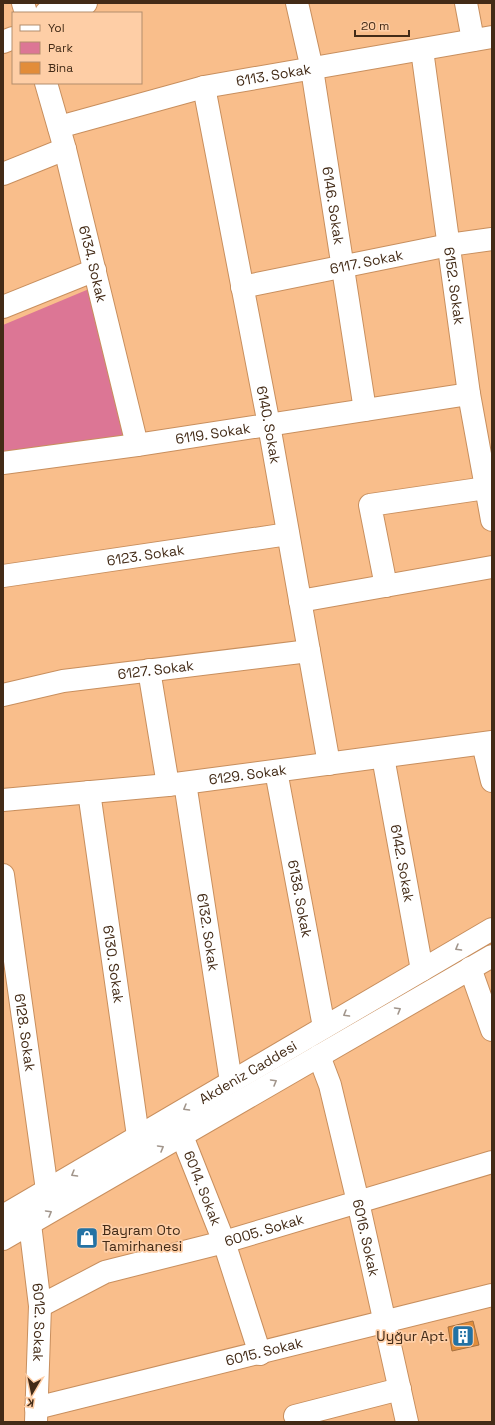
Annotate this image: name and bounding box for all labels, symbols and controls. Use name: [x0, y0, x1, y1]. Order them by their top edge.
legend: [12, 12, 142, 84]
scale bar: [355, 12, 409, 38]
text: 20 m: [361, 18, 389, 34]
text: Yol: [48, 20, 65, 36]
text: Park: [48, 40, 73, 56]
text: Bina: [48, 60, 73, 76]
street label: 6113. Sokak: [235, 60, 313, 90]
street label: 6146. Sokak: [318, 165, 348, 246]
street label: 6134. Sokak: [75, 224, 111, 305]
street label: 6117. Sokak: [328, 245, 405, 278]
street label: 6152. Sokak: [440, 246, 468, 326]
street label: 6140. Sokak: [253, 384, 285, 466]
street label: 6119. Sokak: [174, 419, 252, 448]
street label: 6123. Sokak: [105, 540, 186, 570]
street label: 6127. Sokak: [117, 656, 195, 683]
street label: 6129. Sokak: [208, 760, 288, 788]
street label: 6142. Sokak: [387, 823, 418, 904]
street label: 6138. Sokak: [284, 859, 316, 939]
street label: 6132. Sokak: [193, 892, 223, 973]
street label: 6130. Sokak: [99, 924, 128, 1005]
one-way arrow: [455, 944, 462, 951]
street label: 6128. Sokak: [11, 992, 39, 1073]
one-way arrow: [394, 1008, 401, 1015]
one-way arrow: [343, 1010, 350, 1017]
street label: Akdeniz Caddesi: [196, 1037, 300, 1108]
one-way arrow: [270, 1080, 277, 1087]
one-way arrow: [183, 1104, 190, 1111]
one-way arrow: [157, 1145, 164, 1152]
street label: 6014. Sokak: [180, 1148, 226, 1229]
one-way arrow: [71, 1170, 78, 1177]
street label: 6016. Sokak: [349, 1197, 383, 1279]
one-way arrow: [45, 1210, 52, 1217]
street label: 6005. Sokak: [222, 1210, 306, 1250]
place label: Bayram Oto Tamirhanesi: [102, 1221, 182, 1255]
shop icon: Bayram Oto Tamirhanesi: [74, 1225, 100, 1251]
street label: 6012. Sokak: [28, 1282, 49, 1363]
building icon: Uyğur Apt.: [450, 1323, 476, 1349]
place label: Uyğur Apt.: [376, 1327, 448, 1345]
street label: 6015. Sokak: [224, 1333, 305, 1370]
north arrow: [12, 1373, 52, 1413]
text: K: [26, 1395, 35, 1410]

